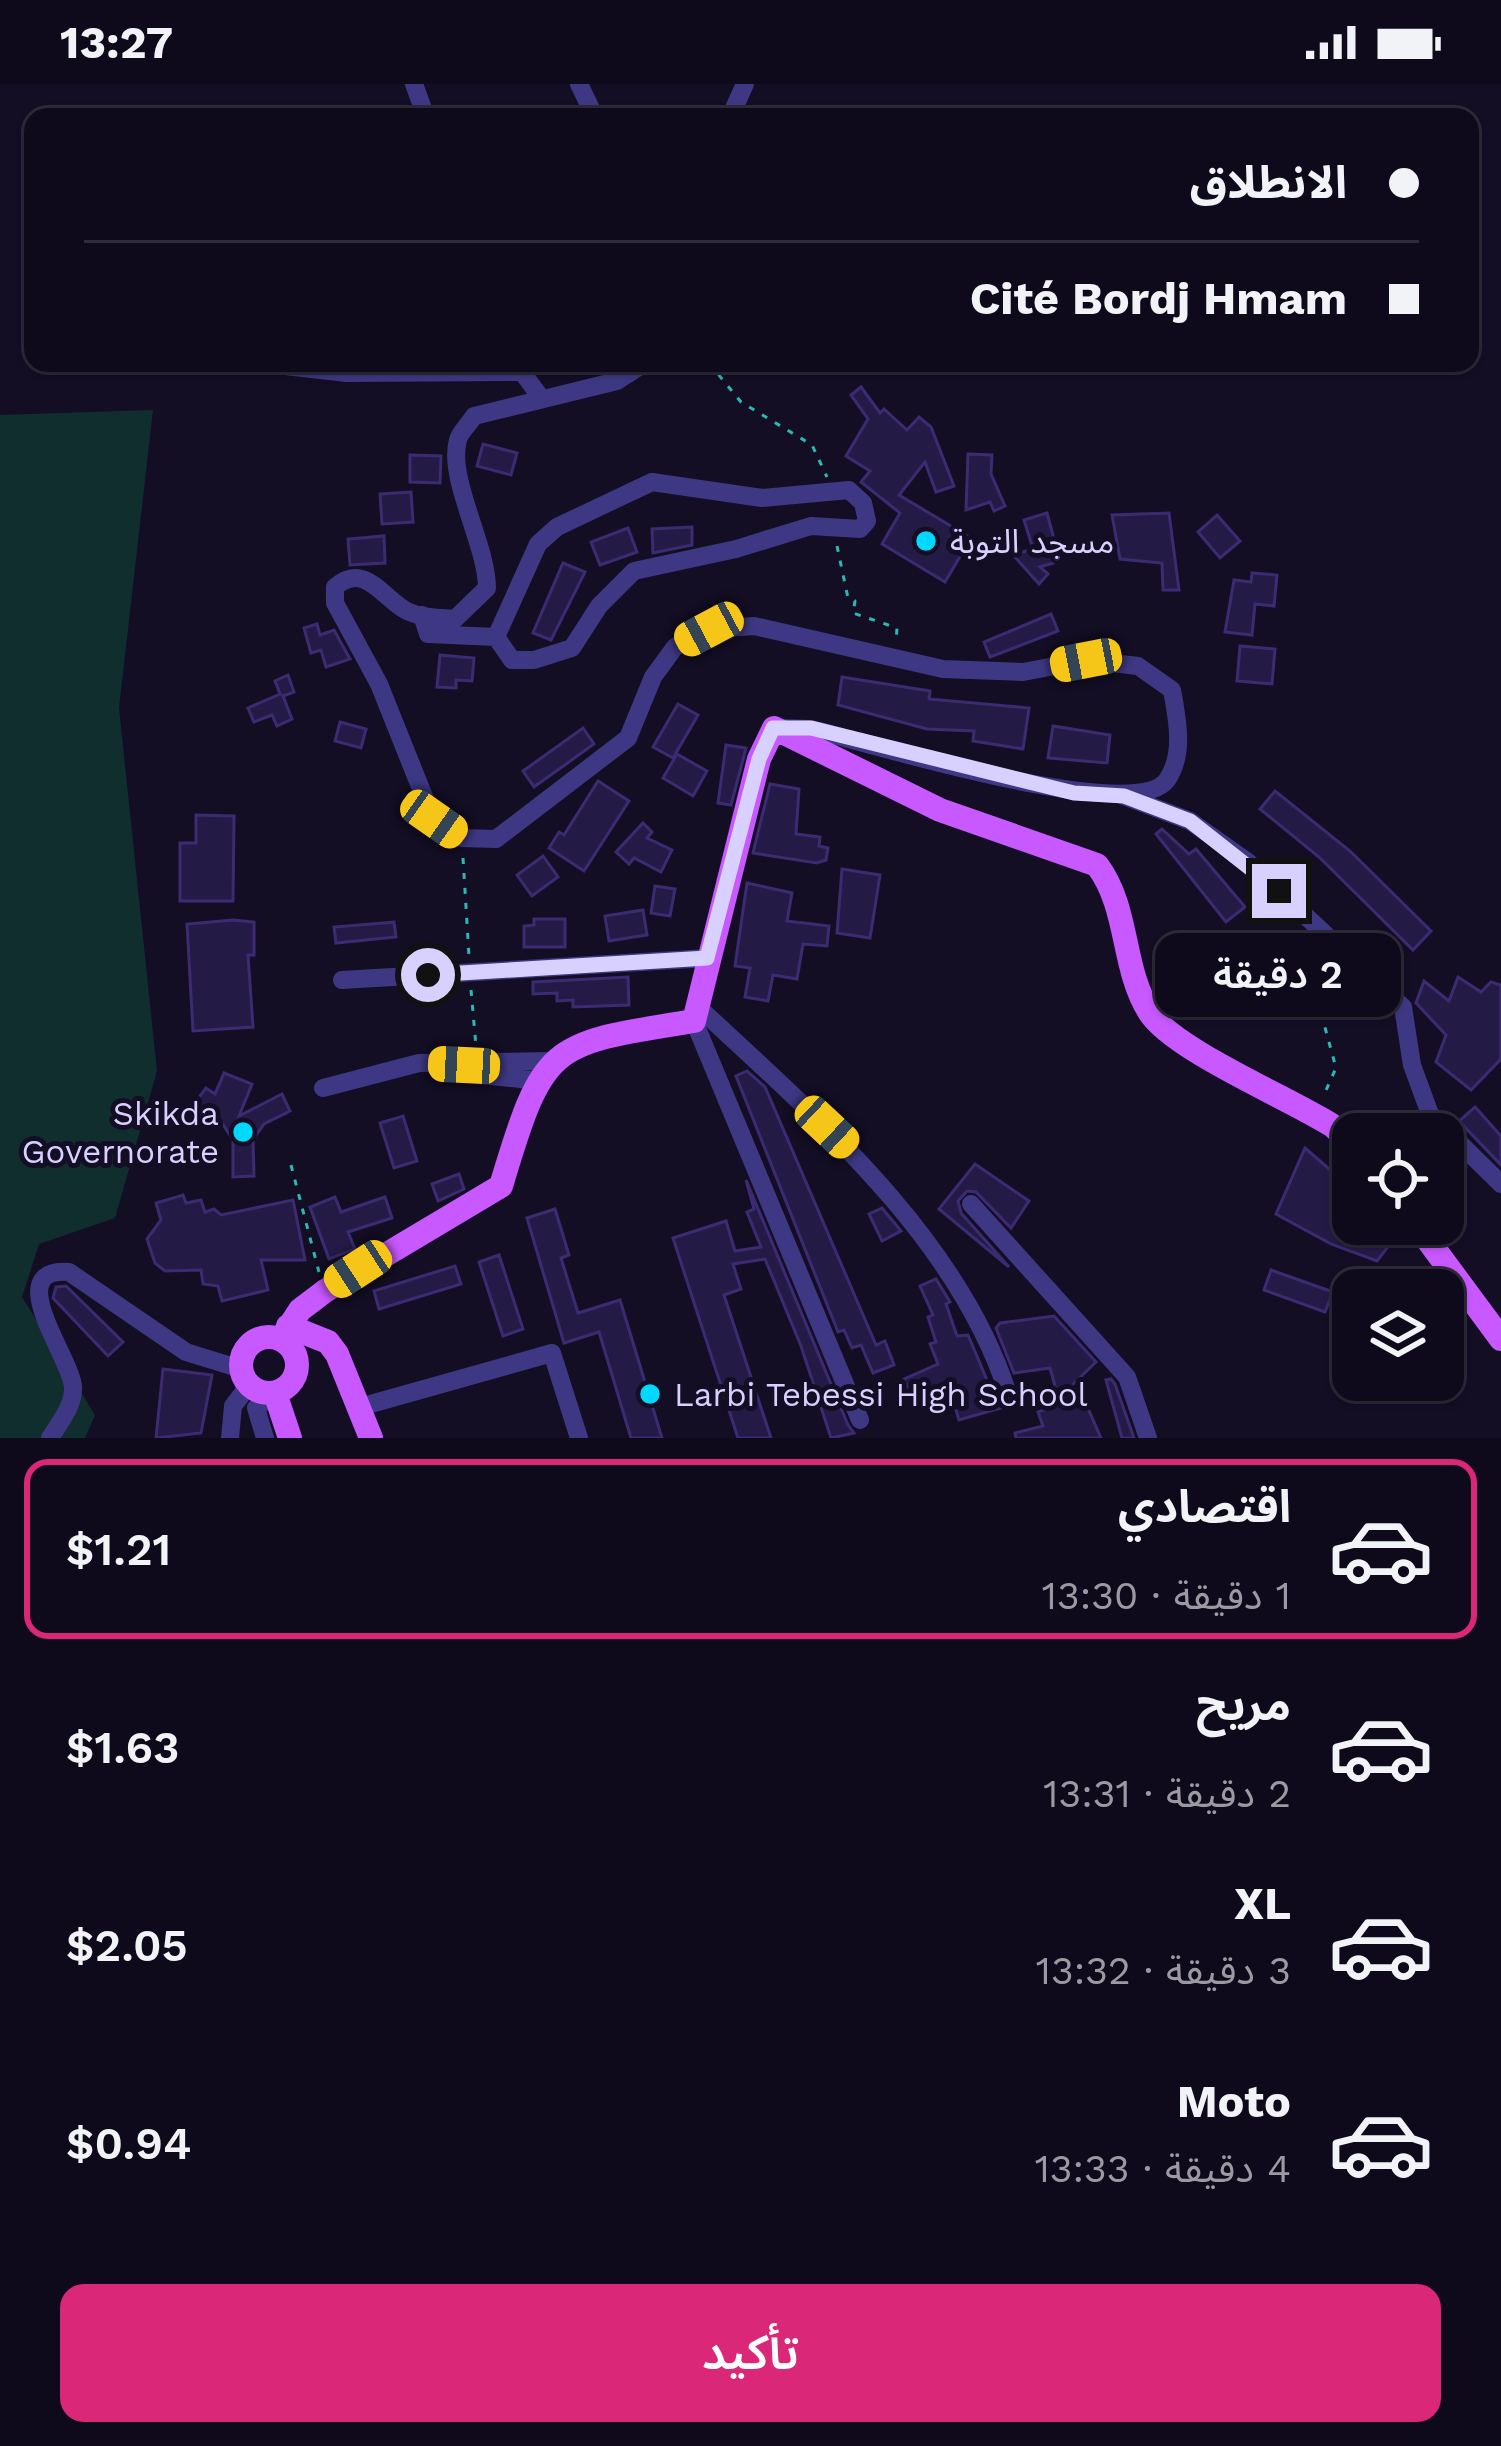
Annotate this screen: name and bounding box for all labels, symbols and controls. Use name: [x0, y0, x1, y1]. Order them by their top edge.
text: 13:27: [60, 16, 173, 69]
text: الانطلاق: [1190, 156, 1347, 209]
text: Cité Bordj Hmam: [970, 272, 1347, 325]
place label: مسجد التوبة: [950, 522, 1114, 561]
marker: مسجد التوبة: [913, 528, 939, 554]
car: [669, 596, 749, 662]
car: [1047, 635, 1125, 685]
car: [394, 784, 474, 854]
route end: [1252, 864, 1306, 918]
callout: 2 دقيقة: [1156, 933, 1402, 1017]
route start: [401, 948, 455, 1002]
text: 2 دقيقة: [1213, 952, 1343, 997]
car: [427, 1045, 501, 1085]
car: [788, 1089, 866, 1165]
place label: Skikda Governorate: [22, 1094, 219, 1171]
map controls: [1332, 1113, 1464, 1401]
button: locate: [1332, 1113, 1464, 1245]
marker: Skikda Governorate: [230, 1119, 256, 1145]
car: [318, 1234, 398, 1304]
button: layers: [1332, 1269, 1464, 1401]
place label: Larbi Tebessi High School: [674, 1375, 1088, 1414]
marker: Larbi Tebessi High School: [637, 1381, 663, 1407]
text: اقتصادي: [1118, 1480, 1291, 1533]
icon: car: [1327, 1495, 1435, 1603]
text: $1.21: [66, 1523, 171, 1576]
text: 1 دقيقة · 13:30: [1042, 1573, 1291, 1618]
text: مريح: [1196, 1678, 1291, 1731]
icon: car: [1327, 1693, 1435, 1801]
text: $1.63: [66, 1721, 180, 1774]
text: 2 دقيقة · 13:31: [1043, 1771, 1291, 1816]
text: XL: [1234, 1877, 1291, 1930]
icon: car: [1327, 1891, 1435, 1999]
text: $2.05: [66, 1919, 188, 1972]
text: 3 دقيقة · 13:32: [1036, 1948, 1291, 1993]
text: Moto: [1177, 2075, 1291, 2128]
icon: car: [1327, 2089, 1435, 2197]
text: $0.94: [66, 2117, 191, 2170]
text: 4 دقيقة · 13:33: [1035, 2146, 1291, 2191]
button: تأكيد: [60, 2284, 1441, 2422]

